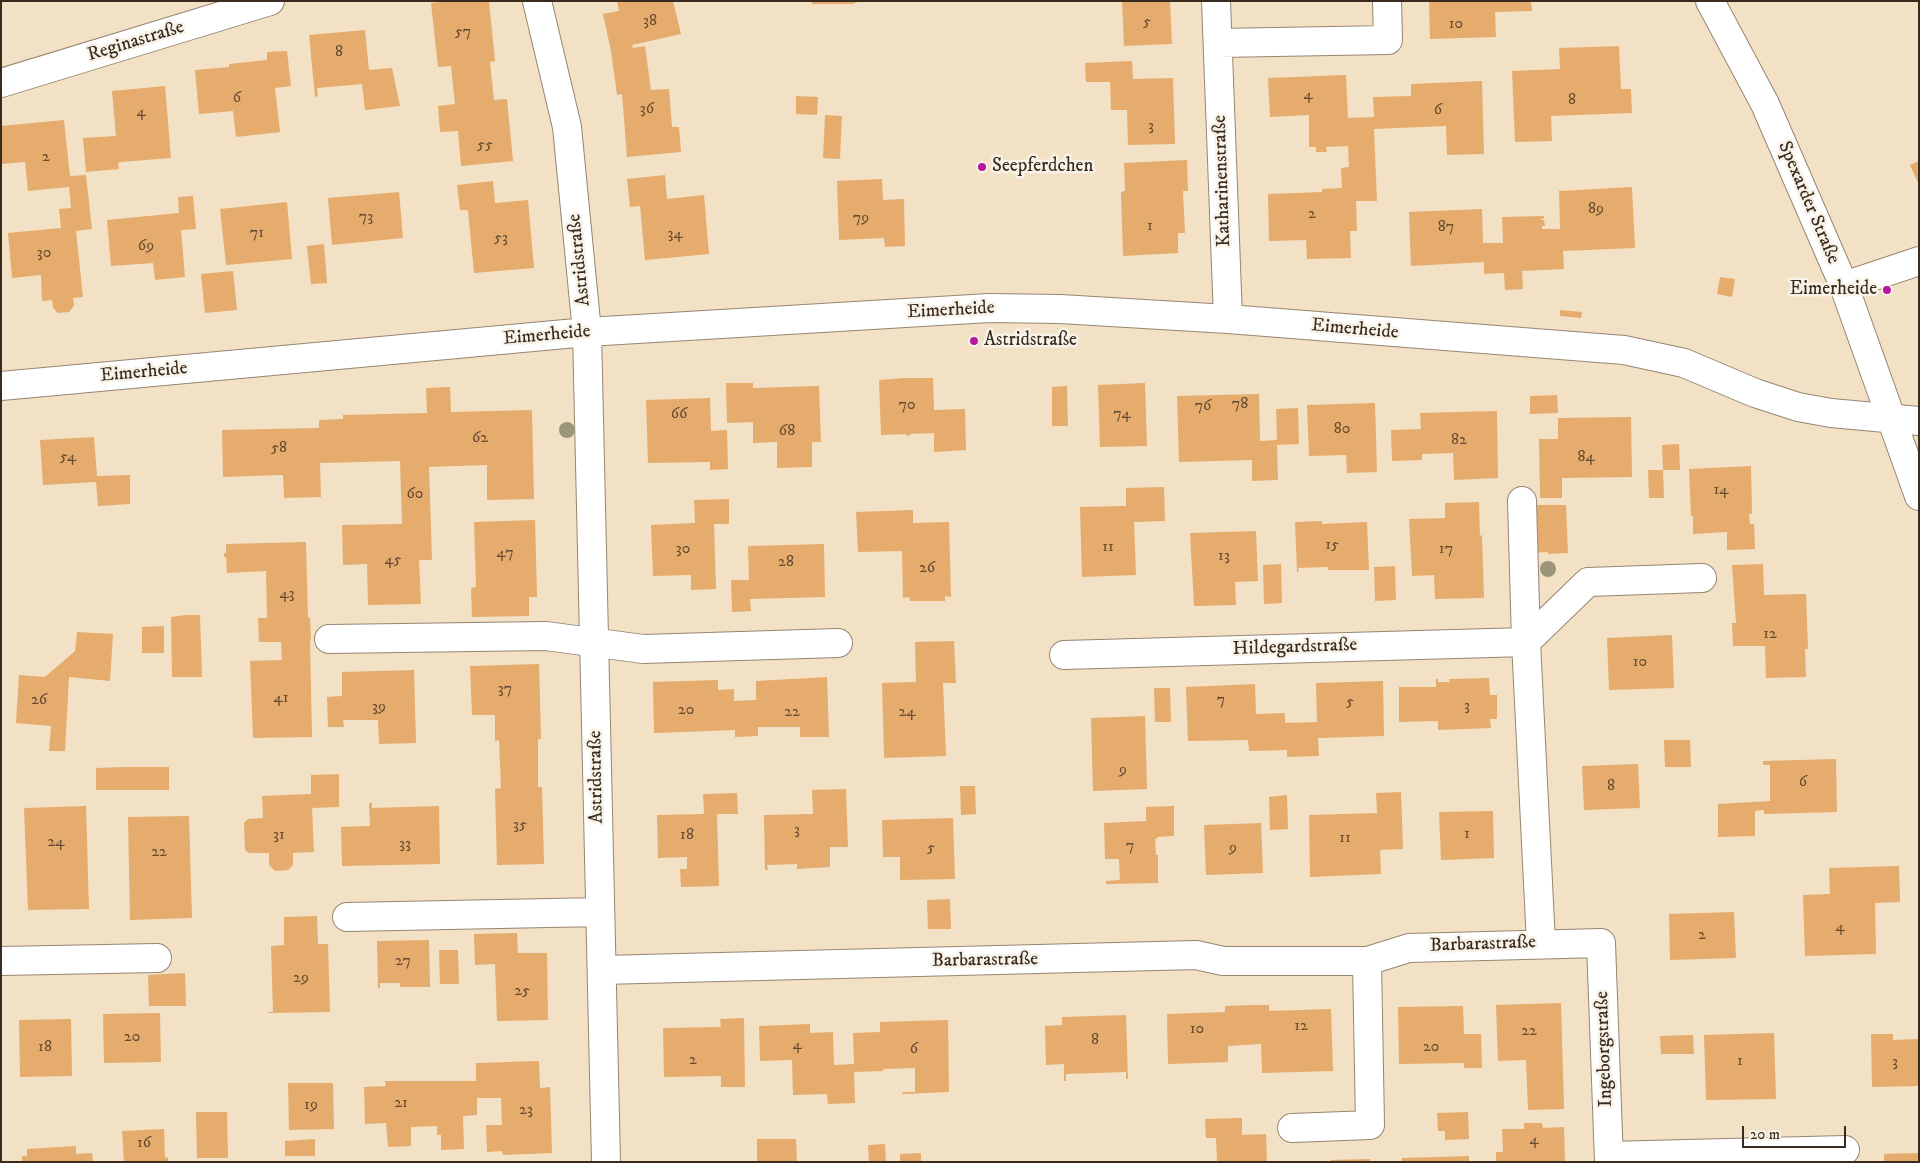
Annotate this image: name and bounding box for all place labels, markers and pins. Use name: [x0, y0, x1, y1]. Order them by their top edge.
place label: Seepferdchen: [992, 156, 1093, 178]
marker: Seepferdchen: [976, 161, 988, 173]
place label: Eimerheide: [1790, 279, 1877, 301]
marker: Eimerheide: [1881, 284, 1893, 296]
place label: Astridstraße: [984, 330, 1077, 352]
marker: Astridstraße: [968, 335, 980, 347]

